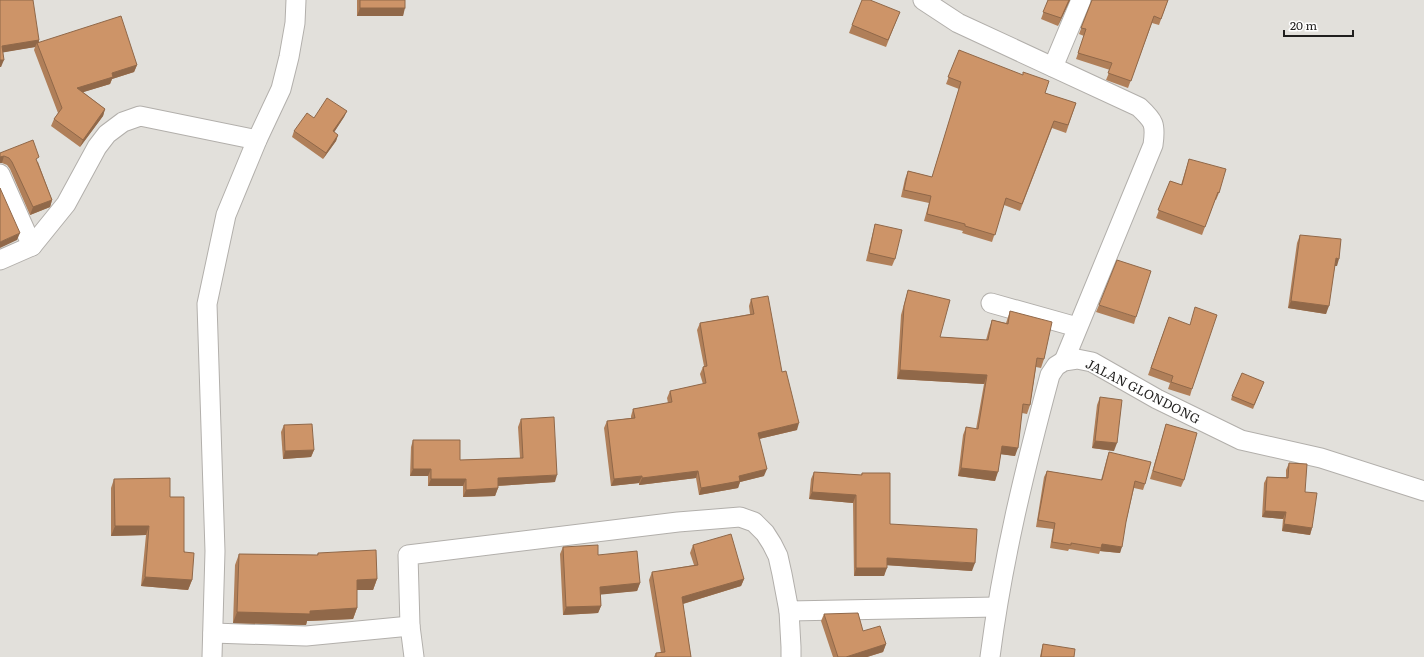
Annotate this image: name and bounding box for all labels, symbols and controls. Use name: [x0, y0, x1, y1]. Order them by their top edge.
scale bar: [1284, 12, 1353, 38]
text: 20 m: [1290, 16, 1317, 34]
street label: JALAN GLONDONG: [1083, 353, 1204, 428]

